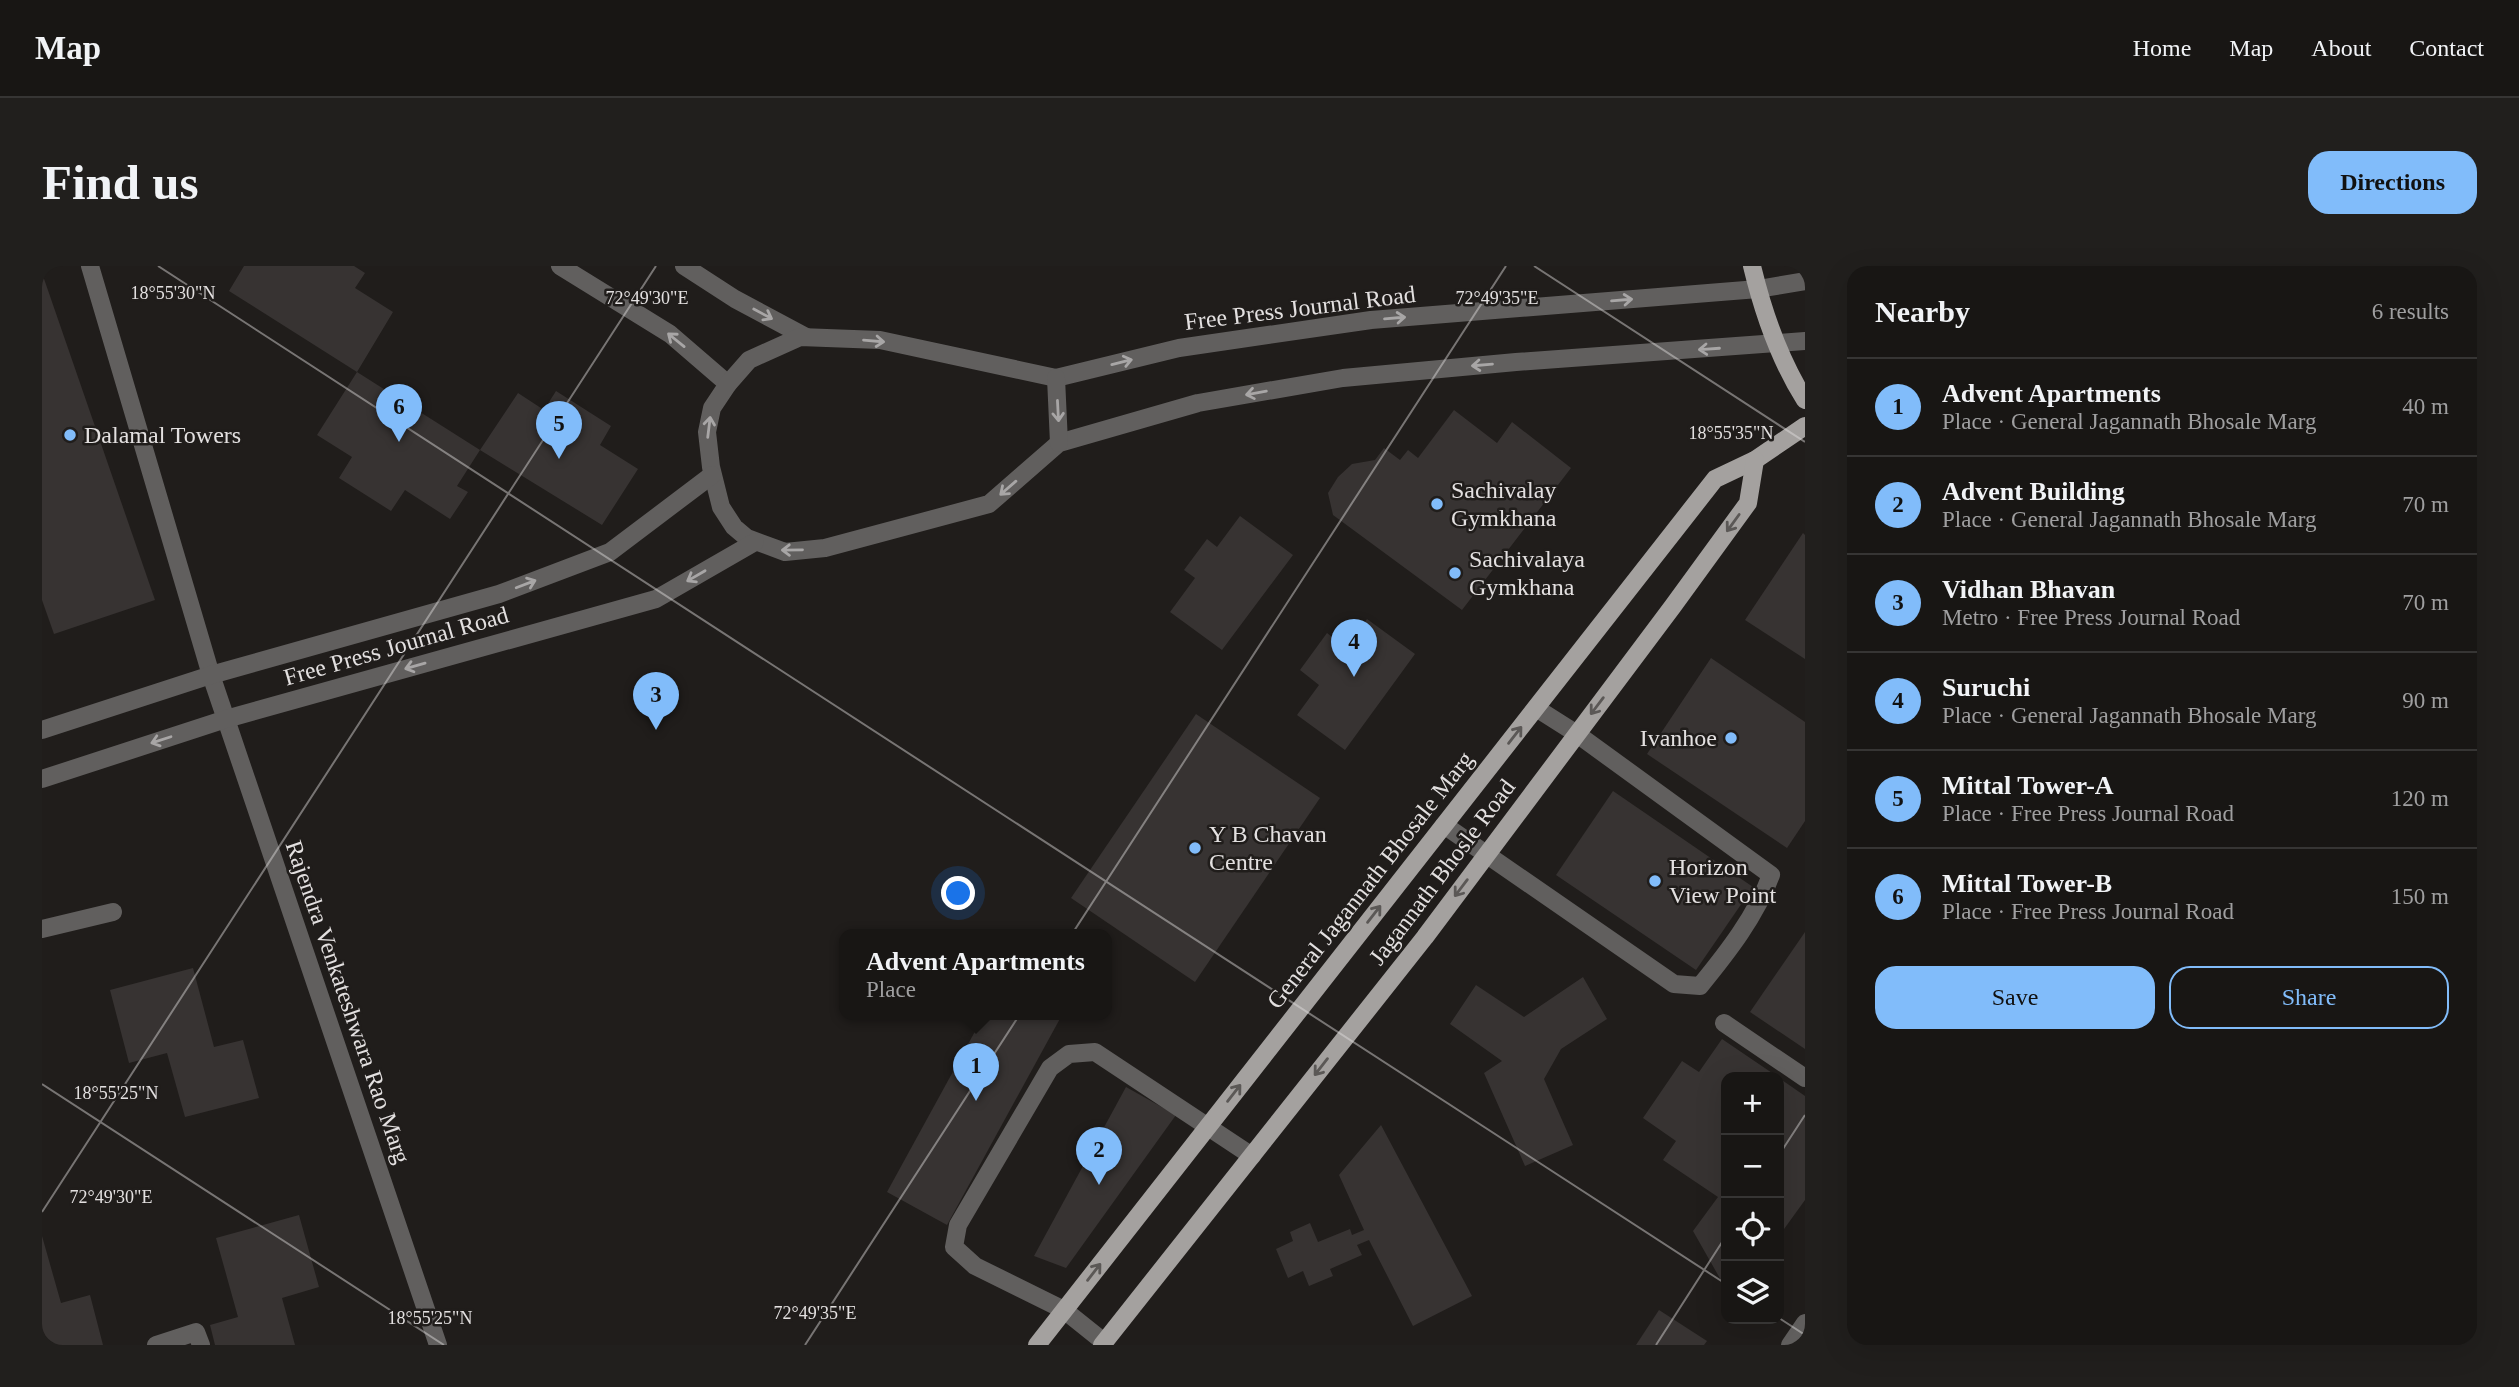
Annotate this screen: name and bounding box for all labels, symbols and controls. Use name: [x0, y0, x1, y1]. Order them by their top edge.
text: Map: [35, 30, 101, 66]
text: Home: [2133, 35, 2191, 61]
text: Map: [2229, 35, 2273, 61]
text: About: [2311, 35, 2371, 61]
text: Contact: [2409, 35, 2484, 61]
button: Directions: [2308, 151, 2477, 214]
text: Find us: [42, 155, 199, 210]
street label: Free Press Journal Road: [1183, 281, 1417, 335]
text: 18°55'30"N: [131, 283, 215, 303]
text: 72°49'30"E: [606, 288, 688, 308]
text: 72°49'35"E: [1456, 288, 1538, 308]
one-way arrow: [1610, 293, 1632, 306]
text: Nearby: [1875, 295, 1970, 328]
text: 6 results: [2372, 299, 2449, 324]
one-way arrow: [752, 308, 773, 321]
one-way arrow: [1383, 311, 1406, 324]
one-way arrow: [667, 333, 686, 348]
one-way arrow: [862, 335, 885, 348]
one-way arrow: [1697, 343, 1720, 356]
one-way arrow: [1110, 355, 1133, 368]
one-way arrow: [1471, 359, 1493, 372]
text: Advent Apartments: [1942, 379, 2161, 408]
pin: 6: [376, 384, 422, 442]
one-way arrow: [1245, 387, 1268, 400]
text: 1: [1892, 394, 1904, 419]
text: 40 m: [2402, 394, 2449, 419]
one-way arrow: [1051, 399, 1064, 422]
pin: 5: [536, 401, 582, 459]
text: Place · General Jagannath Bhosale Marg: [1942, 409, 2316, 434]
one-way arrow: [703, 416, 716, 439]
place label: Dalamal Towers: [84, 422, 241, 448]
text: 18°55'35"N: [1689, 423, 1773, 443]
marker: Dalamal Towers: [62, 427, 78, 443]
place label: Sachivalay Gymkhana: [1451, 477, 1557, 531]
text: Advent Building: [1942, 477, 2125, 506]
one-way arrow: [999, 480, 1017, 496]
text: 2: [1892, 492, 1904, 517]
text: 70 m: [2402, 492, 2449, 517]
marker: Sachivalay Gymkhana: [1429, 496, 1445, 512]
text: Place · General Jagannath Bhosale Marg: [1942, 507, 2316, 532]
one-way arrow: [1726, 513, 1740, 532]
one-way arrow: [781, 543, 804, 557]
place label: Sachivalaya Gymkhana: [1469, 546, 1585, 600]
marker: Sachivalaya Gymkhana: [1447, 565, 1463, 581]
one-way arrow: [686, 569, 706, 583]
text: Vidhan Bhavan: [1942, 575, 2115, 604]
one-way arrow: [515, 576, 537, 589]
text: 3: [1892, 590, 1904, 615]
text: 70 m: [2402, 590, 2449, 615]
street label: Free Press Journal Road: [281, 601, 511, 691]
text: Metro · Free Press Journal Road: [1942, 605, 2240, 630]
pin: 4: [1331, 619, 1377, 677]
one-way arrow: [404, 660, 426, 673]
pin: 3: [633, 672, 679, 730]
text: Suruchi: [1942, 673, 2030, 702]
text: 4: [1892, 688, 1904, 713]
text: 90 m: [2402, 688, 2449, 713]
one-way arrow: [1590, 696, 1605, 715]
text: Place · General Jagannath Bhosale Marg: [1942, 703, 2316, 728]
place label: Ivanhoe: [1640, 725, 1717, 751]
one-way arrow: [1507, 726, 1522, 744]
marker: Ivanhoe: [1723, 730, 1739, 746]
one-way arrow: [150, 735, 172, 747]
street label: General Jagannath Bhosale Marg: [1262, 746, 1478, 1014]
text: Mittal Tower-A: [1942, 771, 2114, 800]
street label: Jagannath Bhosle Road: [1364, 774, 1520, 970]
text: 5: [1892, 786, 1904, 811]
text: 120 m: [2391, 786, 2449, 811]
text: Place · Free Press Journal Road: [1942, 801, 2234, 826]
place label: Y B Chavan Centre: [1209, 821, 1327, 875]
street label: Rajendra Venkateshwara Rao Marg: [280, 837, 416, 1167]
marker: Y B Chavan Centre: [1187, 840, 1203, 856]
place label: Horizon View Point: [1669, 854, 1777, 908]
text: Mittal Tower-B: [1942, 869, 2112, 898]
marker: Horizon View Point: [1647, 873, 1663, 889]
your location: [941, 876, 975, 910]
one-way arrow: [1454, 878, 1468, 897]
text: 6: [1892, 884, 1904, 909]
text: 150 m: [2391, 884, 2449, 909]
text: Place · Free Press Journal Road: [1942, 899, 2234, 924]
one-way arrow: [1367, 905, 1382, 923]
popup: [839, 929, 1112, 1020]
text: Advent Apartments: [866, 947, 1085, 976]
button: Save: [1875, 966, 2155, 1029]
button: Share: [2169, 966, 2449, 1029]
text: Place: [866, 977, 916, 1002]
pin: 1: [953, 1043, 999, 1101]
one-way arrow: [1314, 1058, 1329, 1076]
map controls: [1721, 1072, 1784, 1324]
button: +: [1721, 1072, 1784, 1135]
text: 18°55'25"N: [74, 1083, 158, 1103]
one-way arrow: [1227, 1084, 1242, 1103]
pin: 2: [1076, 1127, 1122, 1185]
button: −: [1721, 1135, 1784, 1198]
text: 72°49'30"E: [70, 1187, 152, 1207]
button: locate: [1721, 1198, 1784, 1261]
button: layers: [1721, 1261, 1784, 1324]
one-way arrow: [1086, 1263, 1101, 1282]
text: 72°49'35"E: [774, 1303, 856, 1323]
text: 18°55'25"N: [388, 1308, 472, 1328]

